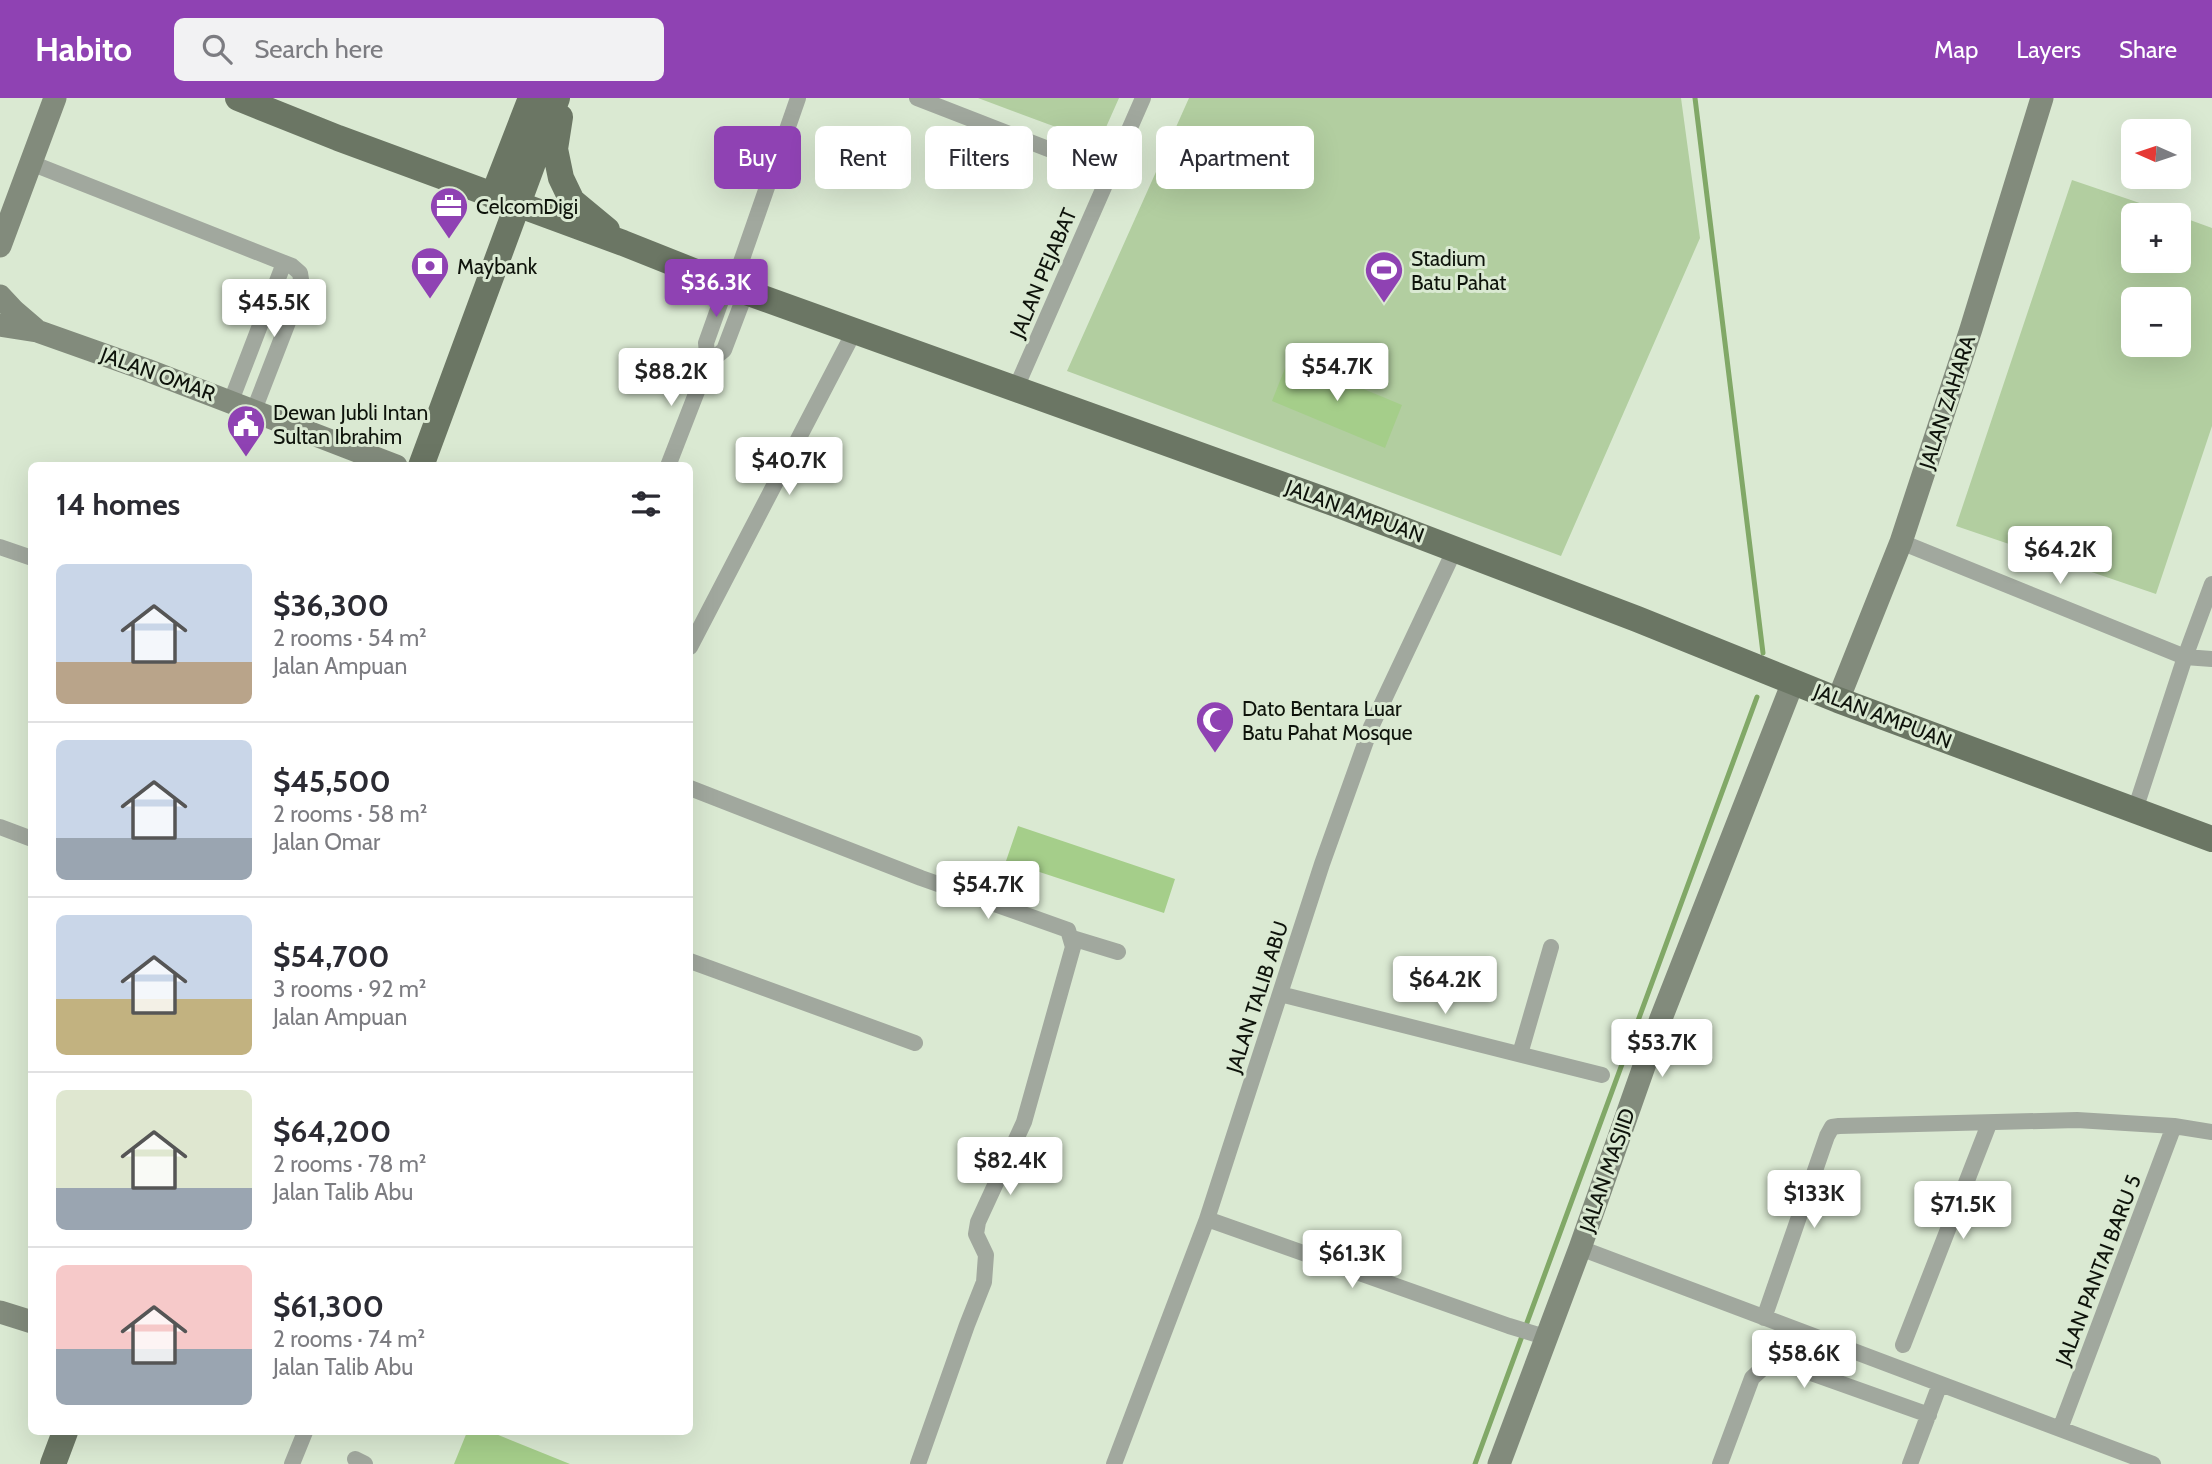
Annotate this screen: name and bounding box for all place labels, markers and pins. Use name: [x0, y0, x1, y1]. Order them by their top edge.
office icon: CelcomDigi: [428, 185, 470, 240]
place label: CelcomDigi: [476, 194, 578, 219]
bank icon: Maybank: [409, 245, 451, 300]
place label: Stadium Batu Pahat: [1411, 246, 1506, 295]
sports icon: Stadium Batu Pahat: [1363, 249, 1405, 304]
place label: Maybank: [457, 254, 538, 279]
pin: $36.3K: [659, 260, 773, 319]
pin: $45.5K: [217, 280, 331, 339]
pin: $54.7K: [1280, 344, 1394, 403]
pin: $88.2K: [614, 348, 728, 408]
place label: Dewan Jubli Intan Sultan Ibrahim: [273, 400, 428, 449]
public building icon: Dewan Jubli Intan Sultan Ibrahim: [225, 403, 267, 458]
pin: $40.7K: [732, 438, 846, 497]
pin: $64.2K: [2003, 526, 2117, 586]
place label: Dato Bentara Luar Batu Pahat Mosque: [1242, 696, 1413, 745]
mosque icon: Dato Bentara Luar Batu Pahat Mosque: [1194, 699, 1236, 754]
pin: $54.7K: [931, 862, 1045, 921]
pin: $64.2K: [1388, 956, 1502, 1016]
pin: $53.7K: [1605, 1020, 1719, 1079]
pin: $82.4K: [953, 1138, 1067, 1197]
pin: $133K: [1765, 1170, 1863, 1230]
pin: $71.5K: [1906, 1182, 2020, 1241]
pin: $61.3K: [1295, 1230, 1409, 1290]
pin: $58.6K: [1747, 1330, 1861, 1390]

